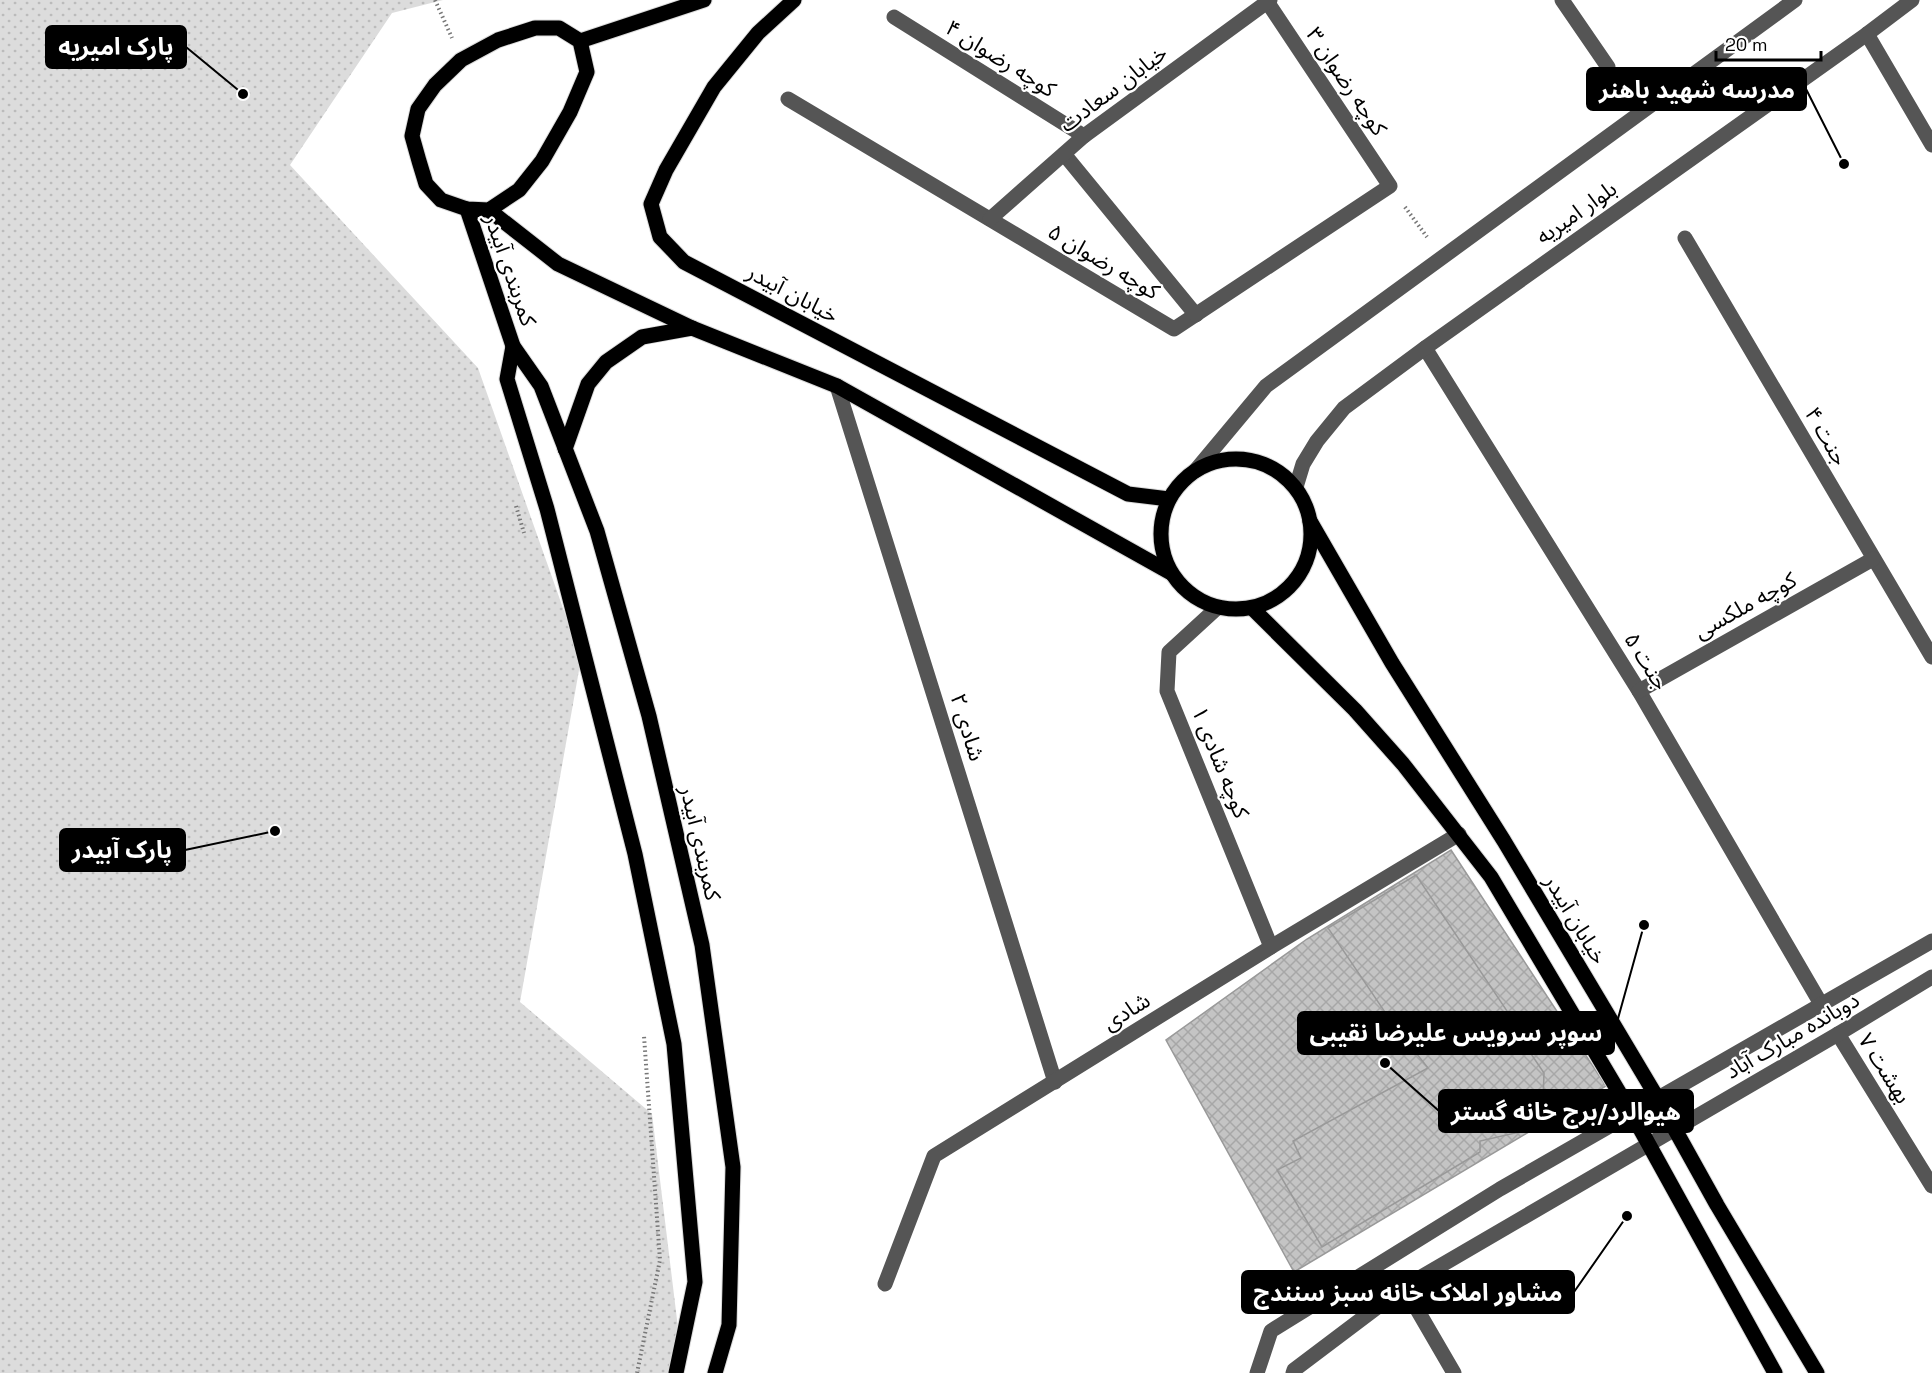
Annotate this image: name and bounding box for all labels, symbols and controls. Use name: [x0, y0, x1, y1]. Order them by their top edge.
street label: کوچه رضوان ۴: [940, 13, 1062, 104]
street label: کوچه رضوان ۳: [1300, 21, 1394, 142]
scale bar: [1716, 24, 1821, 62]
callout: پارک امیریه: [46, 26, 186, 68]
text: پارک امیریه: [58, 31, 174, 63]
text: 20 m: [1725, 33, 1768, 56]
street label: خیابان سعادت: [1053, 38, 1173, 138]
callout: مدرسه شهید باهنر: [1587, 68, 1806, 110]
text: مدرسه شهید باهنر: [1598, 74, 1795, 105]
street label: بلوار امیریه: [1530, 174, 1622, 250]
street label: کمربندی آبیدر: [478, 209, 543, 330]
street label: کوچه رضوان ۵: [1043, 217, 1166, 307]
street label: خیابان آبیدر: [742, 257, 844, 329]
street label: جنت ۴: [1799, 402, 1855, 470]
street label: کوچه ملکسی: [1689, 565, 1803, 646]
street label: جنت ۵: [1618, 627, 1676, 695]
street label: شادی ۲: [945, 690, 991, 764]
street label: کوچه شادی ۱: [1185, 702, 1256, 823]
street label: کمربندی آبیدر: [674, 782, 728, 904]
callout: پارک آبیدر: [60, 829, 185, 871]
text: پارک آبیدر: [71, 834, 172, 866]
street label: خیابان آبیدر: [1538, 868, 1614, 969]
street label: دوبانده مبارک آباد: [1720, 985, 1864, 1085]
street label: شادی: [1097, 986, 1155, 1036]
callout: سوپر سرویس علیرضا نقیبی: [1298, 1012, 1614, 1054]
text: سوپر سرویس علیرضا نقیبی: [1310, 1017, 1602, 1049]
street label: بهشت ۷: [1852, 1027, 1918, 1109]
callout: هیوالرد/برج خانه گستر: [1439, 1090, 1693, 1132]
text: هیوالرد/برج خانه گستر: [1450, 1096, 1681, 1129]
callout: مشاور املاک خانه سبز سنندج: [1242, 1271, 1574, 1313]
text: مشاور املاک خانه سبز سنندج: [1254, 1277, 1562, 1310]

